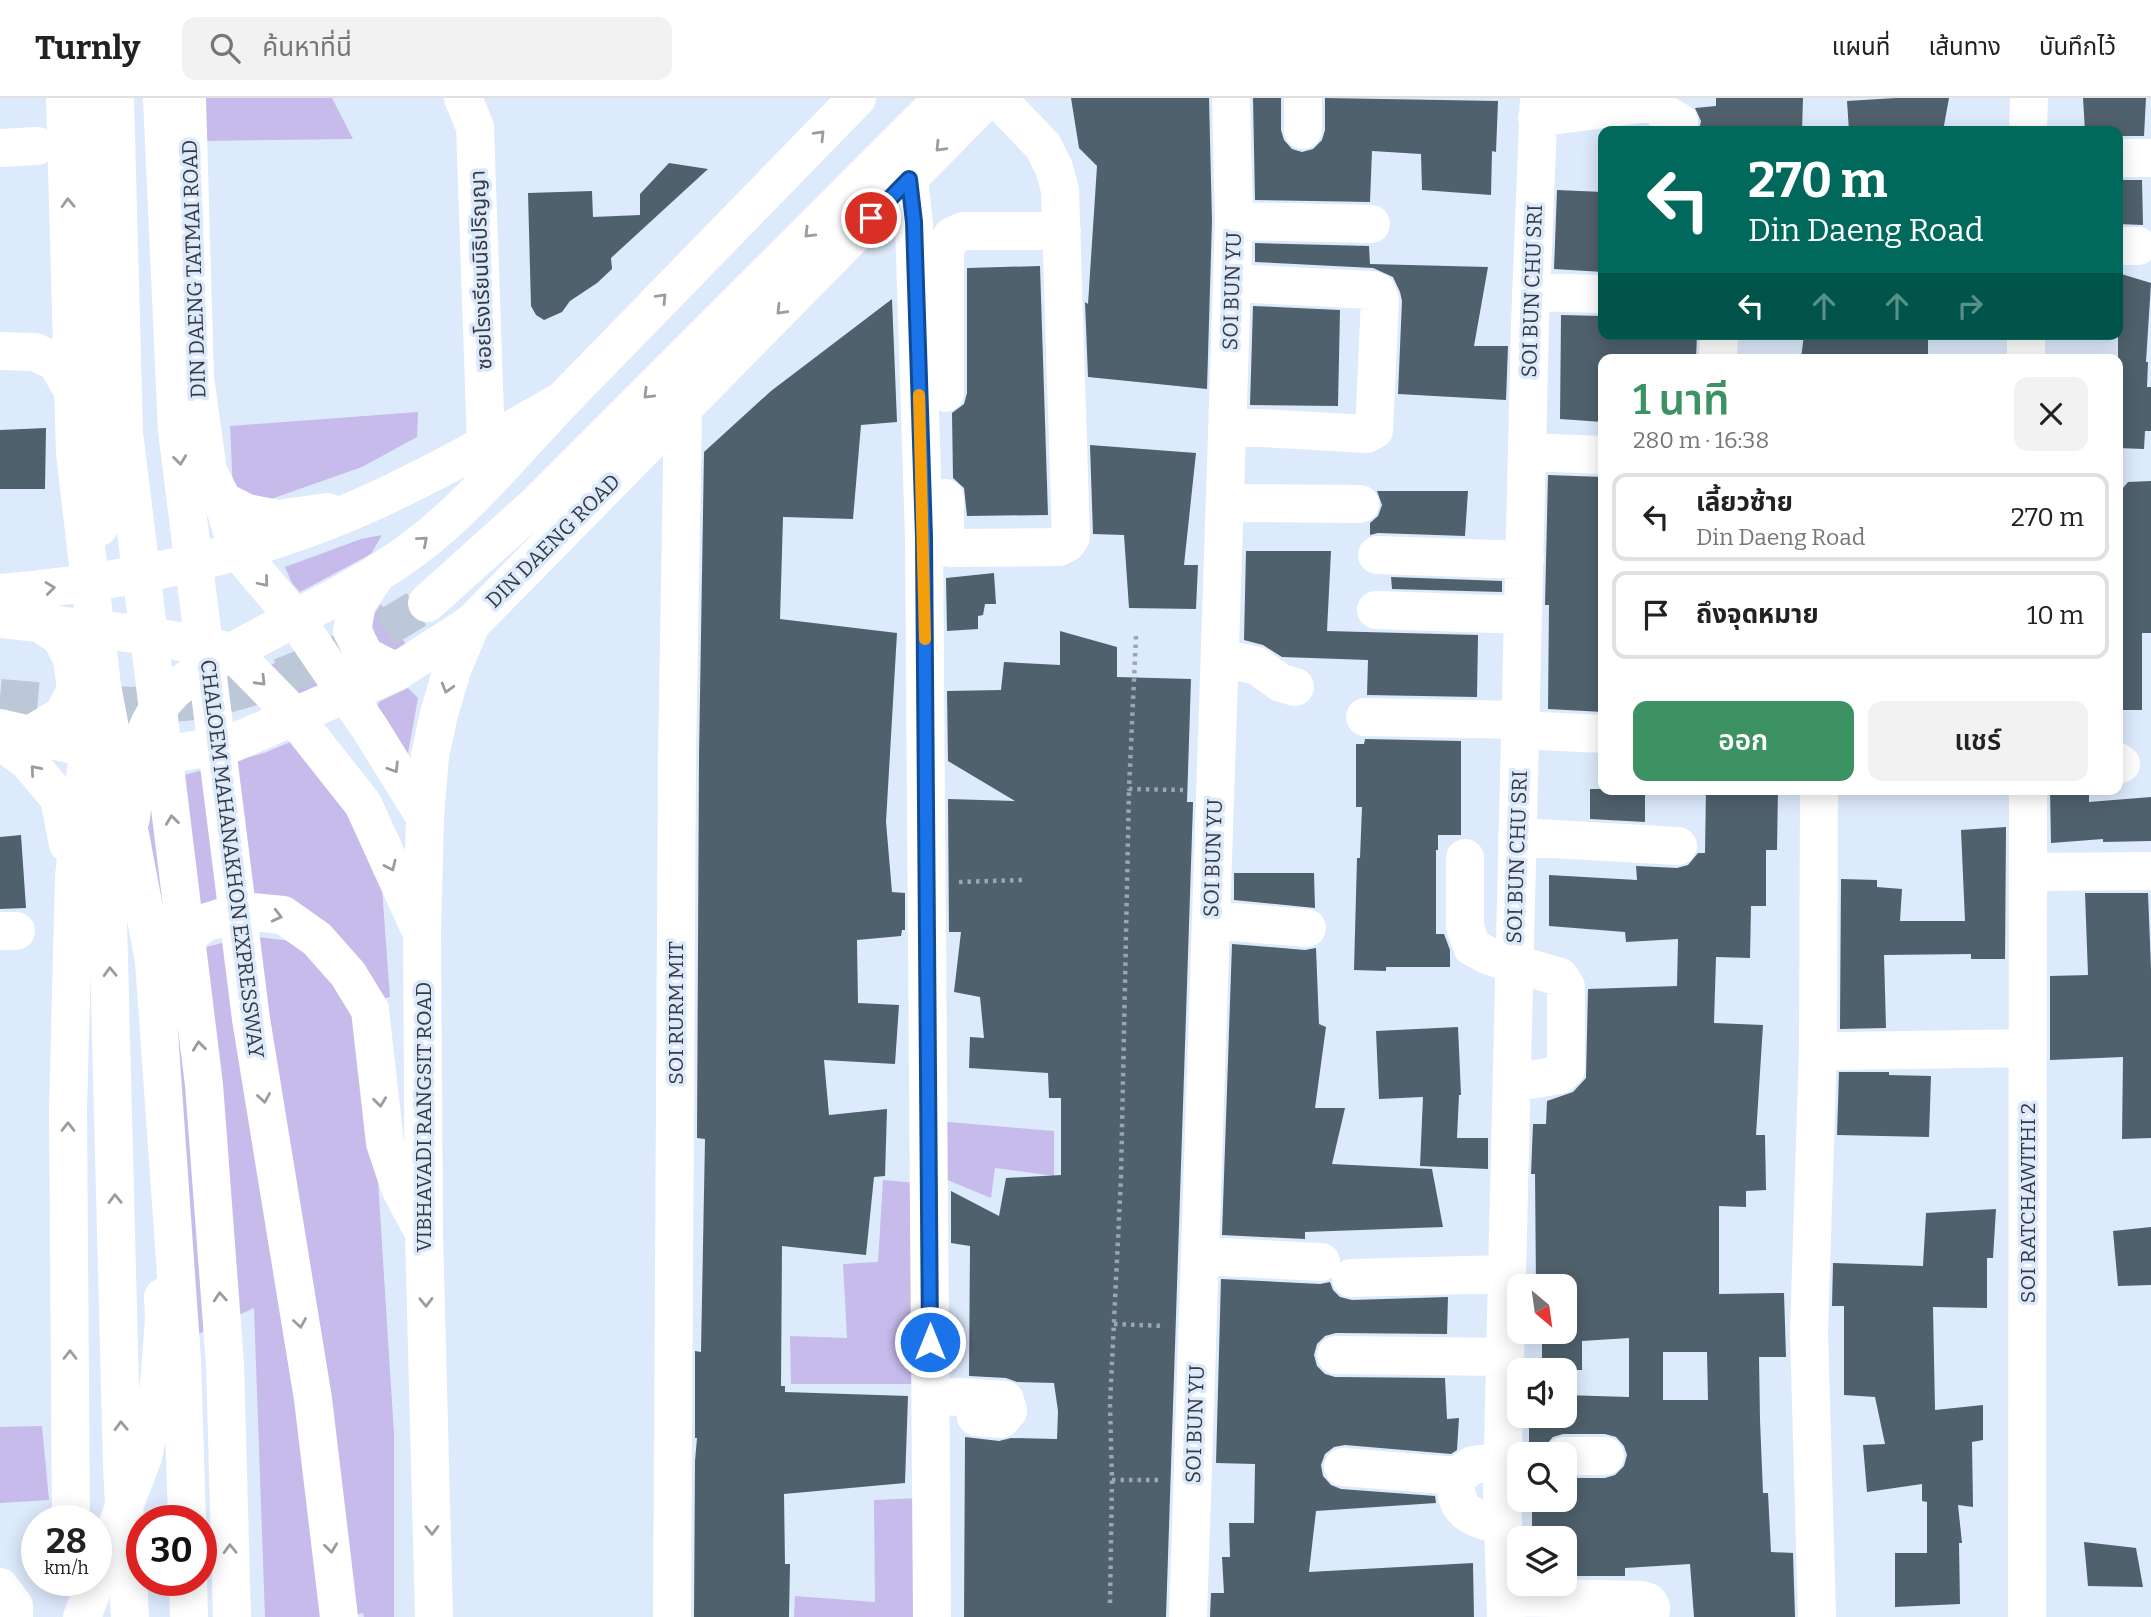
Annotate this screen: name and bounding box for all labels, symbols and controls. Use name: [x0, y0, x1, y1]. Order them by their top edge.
search box: [182, 17, 672, 80]
text: Turnly: [35, 28, 140, 68]
icon: search: [206, 29, 244, 67]
text: ค้นหาที่นี่: [262, 32, 352, 63]
text: แผนที่: [1832, 33, 1890, 61]
text: เส้นทาง: [1928, 33, 2001, 61]
text: บันทึกไว้: [2039, 33, 2116, 61]
one-way arrow: [812, 130, 825, 143]
street label: DIN DAENG TATMAI ROAD: [176, 139, 212, 399]
one-way arrow: [936, 139, 948, 151]
text: 270 m: [1748, 151, 1888, 210]
icon: left: [1633, 154, 1724, 245]
street label: ซอยโรงเรียนนิธิปริญญา: [465, 170, 497, 370]
pin: [841, 188, 901, 248]
one-way arrow: [60, 198, 76, 208]
icon: arrive: [852, 199, 890, 237]
street label: SOI BUN CHU SRI: [1516, 204, 1548, 378]
text: Din Daeng Road: [1748, 211, 1984, 249]
one-way arrow: [804, 225, 817, 238]
street label: SOI BUN YU: [1217, 231, 1247, 351]
icon: left: [1732, 287, 1770, 325]
icon: ahead: [1805, 287, 1843, 325]
icon: ahead: [1878, 287, 1916, 325]
icon: right: [1951, 287, 1989, 325]
one-way arrow: [653, 293, 666, 306]
one-way arrow: [776, 301, 789, 314]
text: 1 นาที: [1633, 375, 1730, 425]
button: close: [2014, 377, 2088, 451]
one-way arrow: [644, 386, 656, 398]
text: 280 m · 16:38: [1633, 426, 1769, 454]
one-way arrow: [173, 454, 188, 466]
street label: DIN DAENG ROAD: [480, 468, 626, 614]
text: เลี้ยวซ้าย: [1696, 487, 1793, 518]
icon: left: [1637, 498, 1675, 536]
text: 270 m: [2011, 502, 2084, 533]
text: Din Daeng Road: [1696, 523, 1865, 551]
one-way arrow: [415, 537, 428, 549]
one-way arrow: [256, 574, 268, 587]
one-way arrow: [45, 580, 56, 595]
icon: arrive: [1637, 596, 1675, 634]
text: ถึงจุดหมาย: [1696, 599, 1819, 630]
text: 10 m: [2027, 600, 2084, 631]
street label: CHALOEM MAHANAKHON EXPRESSWAY: [195, 658, 269, 1060]
one-way arrow: [253, 673, 266, 686]
one-way arrow: [440, 682, 455, 694]
button: ออก: [1633, 701, 1854, 781]
button: แชร์: [1868, 701, 2088, 781]
one-way arrow: [386, 760, 399, 773]
one-way arrow: [31, 765, 43, 778]
street label: SOI BUN CHU SRI: [1501, 770, 1533, 944]
street label: SOI BUN YU: [1198, 798, 1228, 918]
one-way arrow: [164, 814, 179, 826]
one-way arrow: [383, 859, 397, 871]
one-way arrow: [271, 908, 283, 922]
street label: SOI RURM MIT: [663, 941, 689, 1085]
one-way arrow: [102, 966, 118, 976]
street label: VIBHAVADI RANGSIT ROAD: [411, 982, 437, 1252]
one-way arrow: [192, 1040, 207, 1052]
one-way arrow: [256, 1092, 271, 1104]
one-way arrow: [373, 1096, 388, 1107]
street label: SOI RATCHAWITHI 2: [2015, 1103, 2041, 1303]
one-way arrow: [60, 1121, 76, 1132]
one-way arrow: [107, 1193, 123, 1204]
north arrow: [1507, 1274, 1577, 1344]
map controls: [1507, 1274, 1577, 1596]
one-way arrow: [213, 1291, 228, 1302]
one-way arrow: [418, 1298, 434, 1308]
position arrow: [893, 1305, 967, 1379]
one-way arrow: [292, 1317, 307, 1329]
one-way arrow: [62, 1349, 78, 1359]
button: sound: [1507, 1358, 1577, 1428]
street label: SOI BUN YU: [1180, 1364, 1210, 1484]
one-way arrow: [114, 1421, 129, 1432]
button: search: [1507, 1442, 1577, 1512]
speed limit sign: 30: [126, 1505, 217, 1596]
text: 28: [46, 1520, 87, 1562]
one-way arrow: [424, 1525, 440, 1536]
button: layers: [1507, 1526, 1577, 1596]
one-way arrow: [323, 1542, 338, 1554]
one-way arrow: [223, 1543, 238, 1554]
text: km/h: [44, 1557, 89, 1579]

